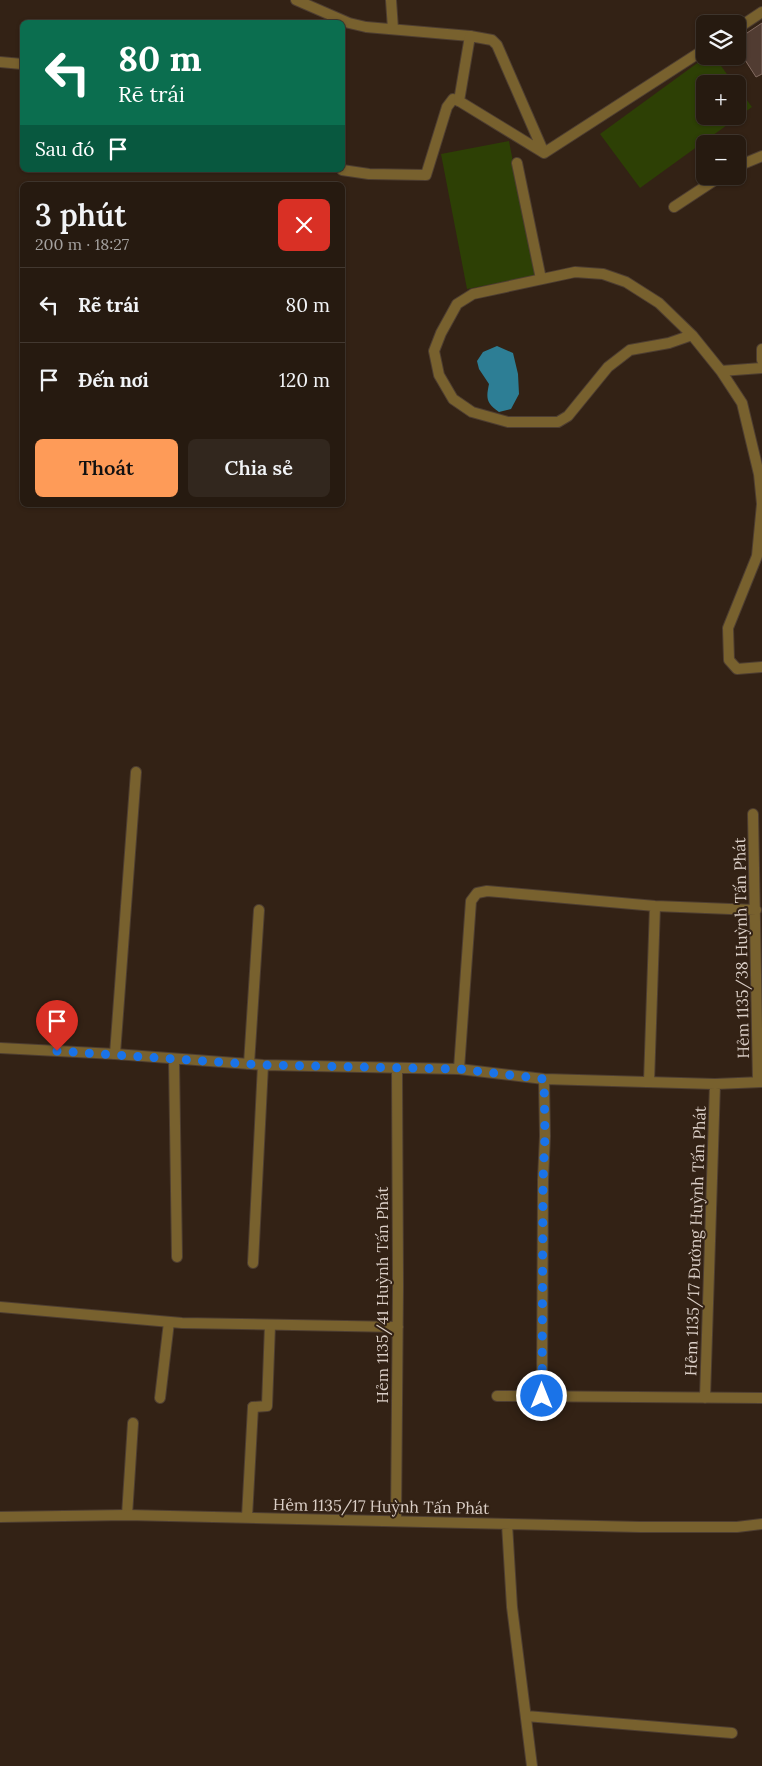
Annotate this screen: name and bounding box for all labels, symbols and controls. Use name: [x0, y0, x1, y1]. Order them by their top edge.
map controls: [696, 15, 746, 185]
button: layers: [696, 15, 746, 65]
text: 80 m: [118, 36, 202, 81]
icon: left: [35, 40, 100, 105]
button: +: [696, 75, 746, 125]
text: Rẽ trái: [118, 80, 185, 108]
icon: arrive: [104, 135, 132, 163]
button: −: [696, 135, 746, 185]
text: Sau đó: [35, 137, 94, 161]
text: 3 phút: [35, 196, 126, 234]
button: close: [278, 199, 330, 251]
text: 200 m · 18:27: [35, 234, 129, 254]
icon: left: [35, 291, 63, 319]
text: Rẽ trái: [78, 293, 139, 317]
text: 80 m: [286, 293, 330, 317]
icon: arrive: [35, 366, 63, 394]
text: Đến nơi: [78, 368, 149, 392]
text: 120 m: [279, 368, 330, 392]
button: Thoát: [35, 439, 178, 497]
button: Chia sẻ: [188, 439, 330, 497]
street label: Hẻm 1135/38 Huỳnh Tấn Phát: [729, 836, 754, 1059]
pin: [36, 1000, 78, 1051]
icon: arrive: [43, 1007, 71, 1035]
street label: Hẻm 1135/17 Đường Huỳnh Tấn Phát: [680, 1105, 711, 1376]
street label: Hẻm 1135/41 Huỳnh Tấn Phát: [372, 1186, 393, 1404]
position arrow: [515, 1369, 567, 1421]
street label: Hẻm 1135/17 Huỳnh Tấn Phát: [273, 1494, 490, 1519]

